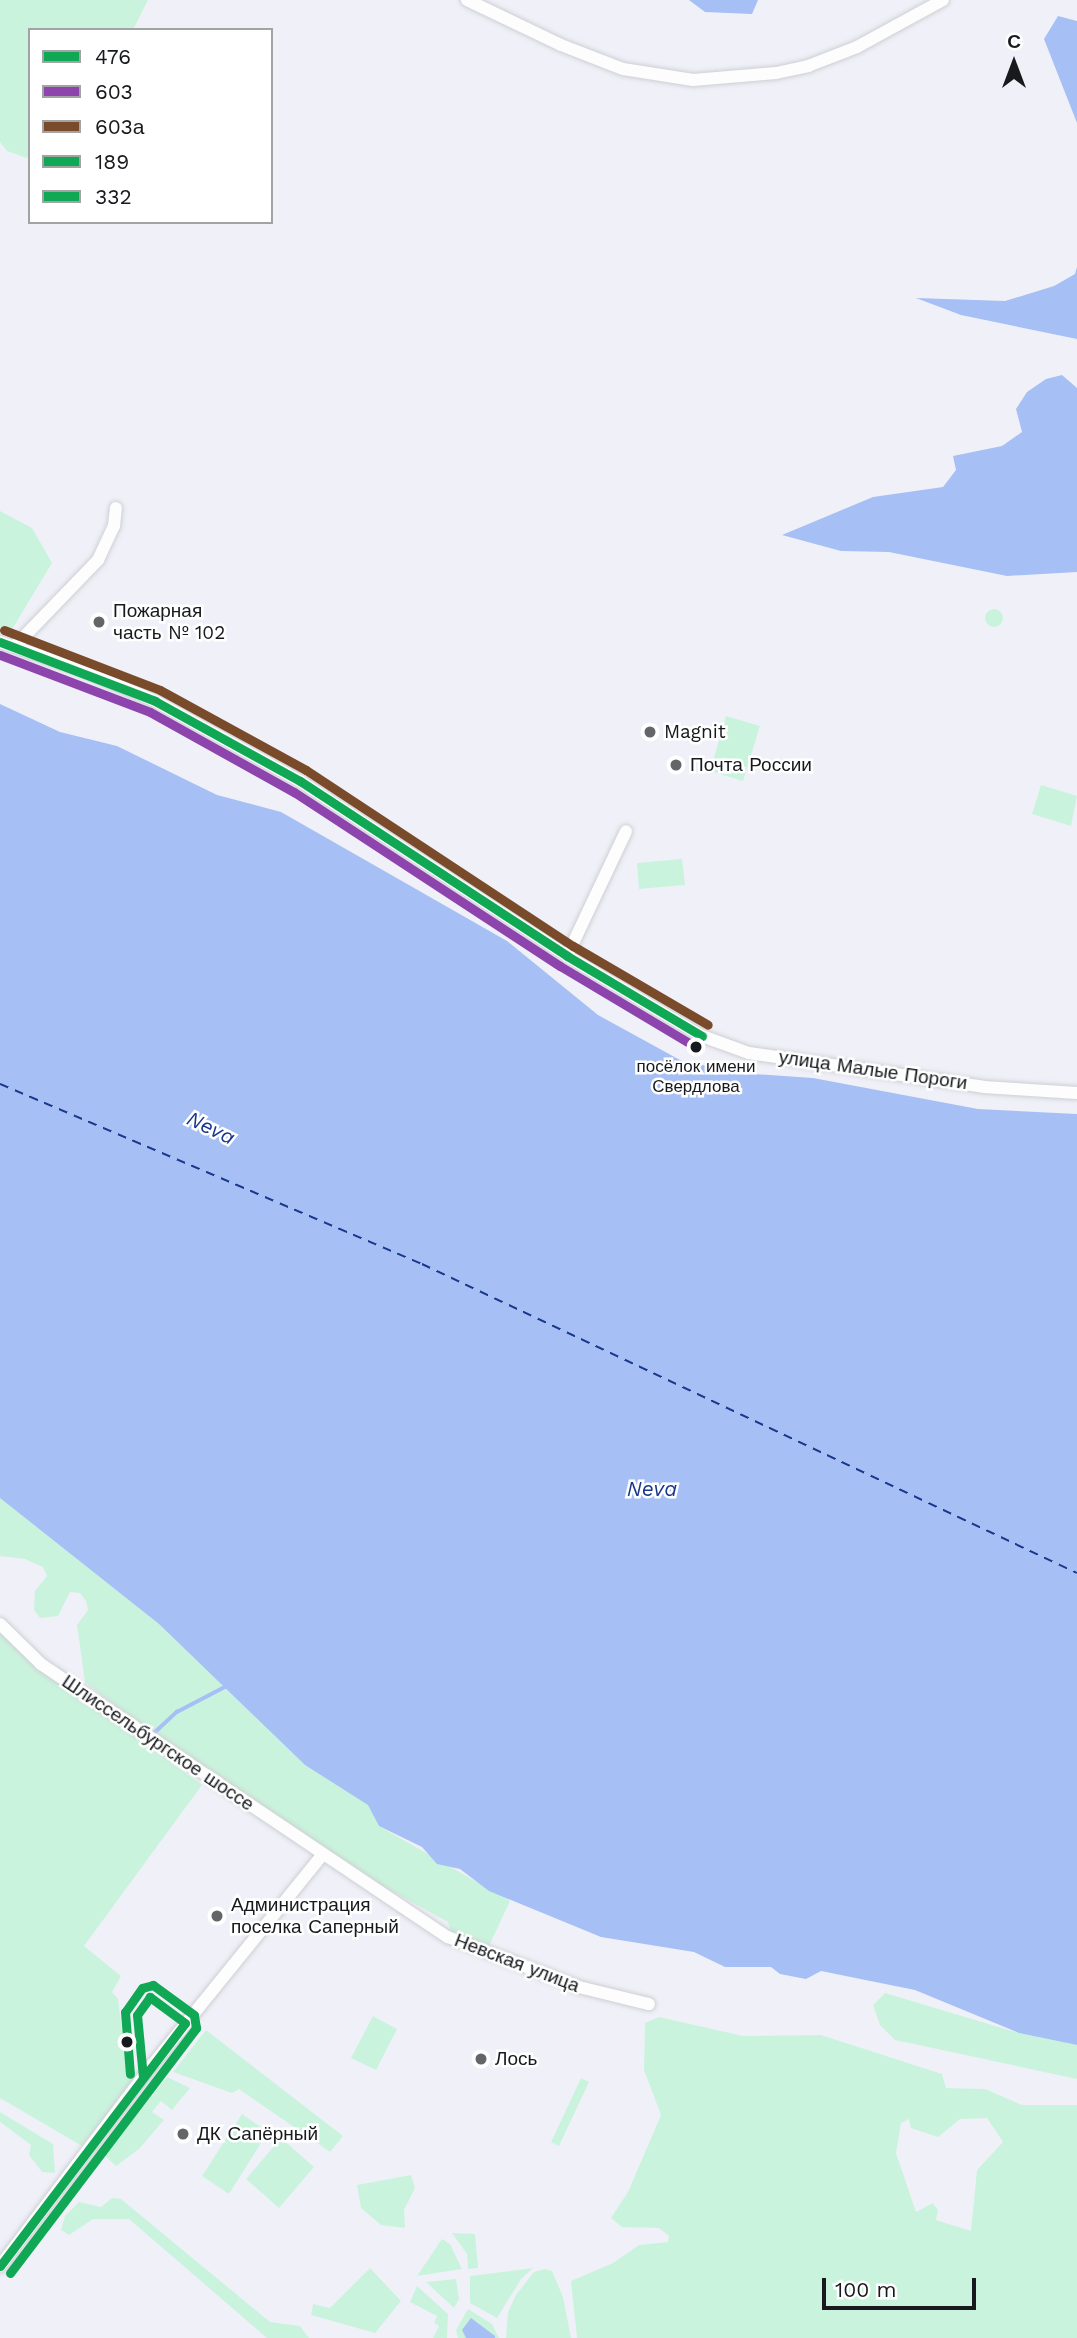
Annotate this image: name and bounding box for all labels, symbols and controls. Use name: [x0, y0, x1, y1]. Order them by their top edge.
legend: [28, 28, 273, 224]
north arrow: [979, 28, 1049, 98]
text: С: [1007, 30, 1021, 53]
text: 476: [95, 44, 131, 69]
text: 603: [95, 79, 133, 104]
text: 603а: [95, 114, 144, 139]
text: 189: [95, 149, 129, 174]
text: 332: [95, 184, 132, 209]
place label: Пожарная часть № 102: [113, 600, 226, 644]
marker: Пожарная часть № 102: [91, 614, 107, 630]
place label: Magnit: [664, 721, 726, 743]
marker: Magnit: [642, 724, 658, 740]
place label: Почта России: [690, 754, 812, 776]
marker: Почта России: [668, 757, 684, 773]
marker: посёлок имени Свердлова: [689, 1040, 703, 1054]
street label: улица Малые Пороги: [777, 1045, 969, 1095]
place label: посёлок имени Свердлова: [637, 1057, 755, 1097]
water label: Neva: [183, 1106, 239, 1150]
water label: Neva: [627, 1476, 677, 1502]
street label: Шлиссельбургское шоссе: [58, 1670, 258, 1816]
place label: Администрация поселка Саперный: [231, 1894, 399, 1938]
marker: Администрация поселка Саперный: [209, 1908, 225, 1924]
street label: Невская улица: [451, 1929, 583, 1997]
unlabelled marker: [120, 2035, 134, 2049]
place label: Лось: [495, 2048, 537, 2070]
marker: Лось: [473, 2051, 489, 2067]
place label: ДК Сапёрный: [197, 2123, 318, 2145]
marker: ДК Сапёрный: [175, 2126, 191, 2142]
scale bar: [825, 2264, 979, 2308]
text: 100 m: [835, 2277, 897, 2302]

